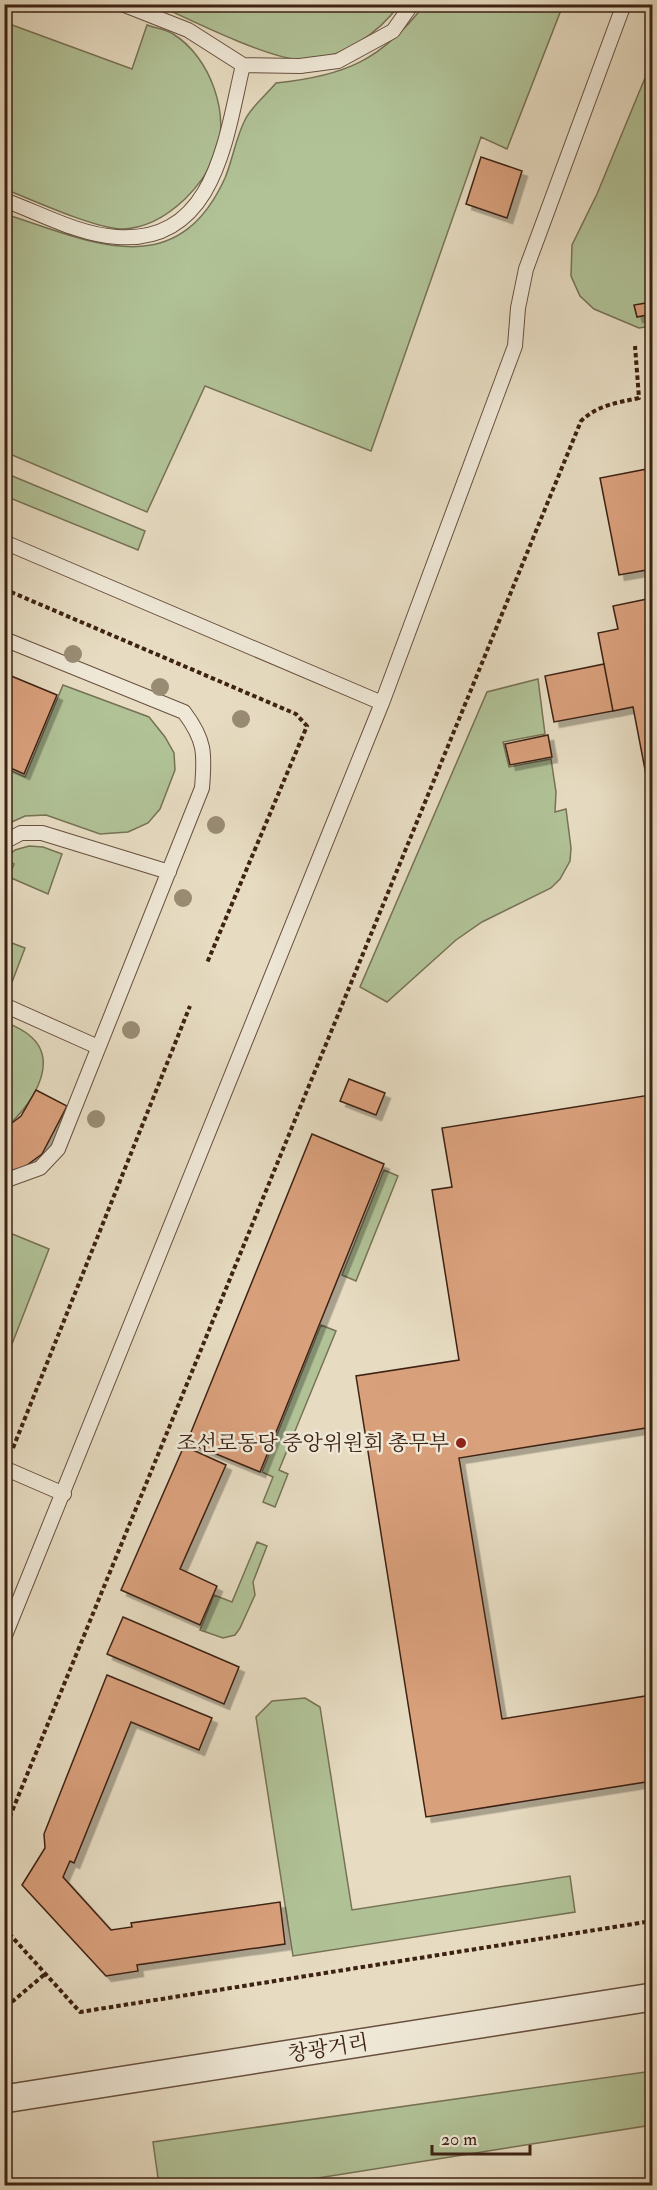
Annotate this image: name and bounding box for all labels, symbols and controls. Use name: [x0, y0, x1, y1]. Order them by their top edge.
place label: 조선로동당 중앙위원회 총무부: [176, 1430, 449, 1457]
marker: 조선로동당 중앙위원회 총무부: [454, 1436, 468, 1450]
street label: 창광거리: [286, 2029, 370, 2068]
scale bar: [432, 2118, 530, 2156]
text: 20 m: [441, 2128, 477, 2151]

